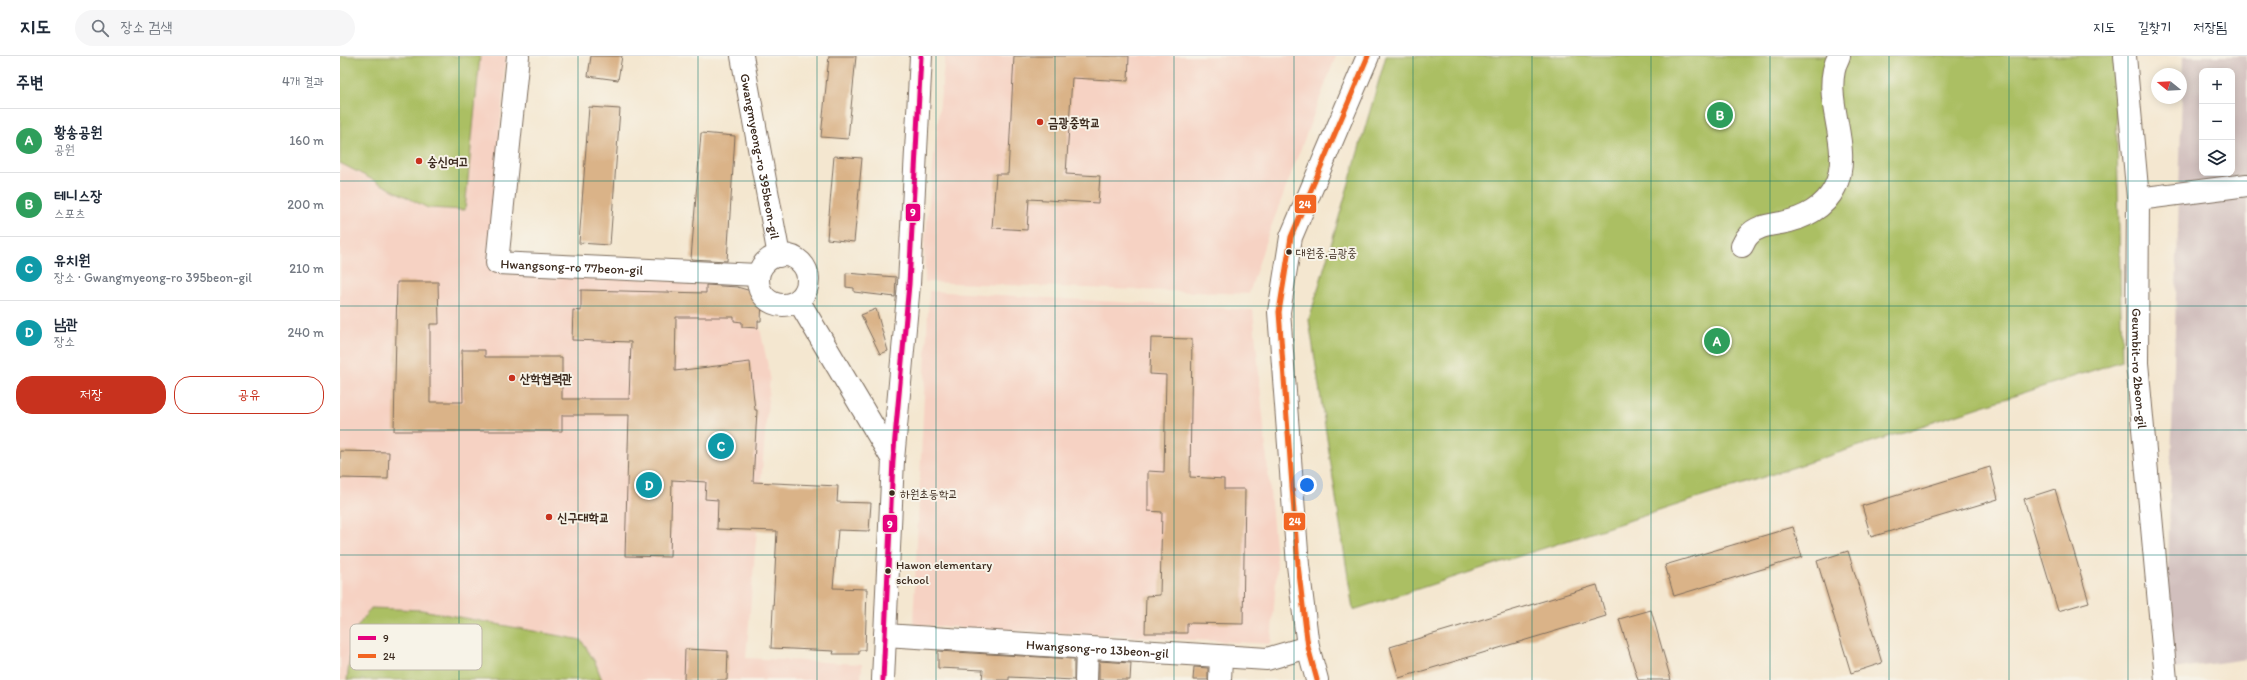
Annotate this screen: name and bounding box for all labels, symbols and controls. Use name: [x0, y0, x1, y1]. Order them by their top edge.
search box: [75, 10, 355, 46]
text: 지도: [20, 15, 51, 38]
icon: search: [89, 17, 111, 39]
text: 장소 검색: [121, 18, 172, 36]
text: 지도: [2093, 19, 2115, 36]
text: 길찾기: [2137, 19, 2171, 36]
text: 저장됨: [2193, 19, 2227, 36]
north arrow: [2151, 68, 2187, 104]
map controls: [2199, 68, 2235, 176]
button: +: [2199, 68, 2235, 104]
text: 주변: [16, 72, 43, 92]
street label: Gwangmyeong-ro 395beon-gil: [737, 72, 783, 241]
text: 4개 결과: [282, 74, 324, 89]
pin: B: [1707, 100, 1733, 130]
button: −: [2199, 104, 2235, 140]
place label: 금광중학교: [1048, 115, 1100, 130]
marker: 금광중학교: [1035, 117, 1045, 127]
text: 황송공원: [54, 123, 102, 141]
text: A: [25, 133, 33, 148]
text: 160 m: [289, 133, 324, 148]
button: layers: [2199, 140, 2235, 176]
text: 공원: [54, 142, 75, 157]
place label: 숭신여고: [427, 154, 469, 169]
marker: 숭신여고: [414, 156, 424, 166]
text: 테니스장: [54, 187, 102, 205]
line badge: 24: [1294, 194, 1317, 214]
text: B: [25, 197, 33, 212]
text: 200 m: [287, 197, 324, 212]
text: 24: [1299, 198, 1312, 211]
line badge: 9: [905, 203, 921, 222]
text: 스포츠: [54, 206, 85, 221]
text: 9: [910, 206, 916, 219]
place label: 대원중.금광중: [1296, 246, 1357, 260]
marker: 대원중.금광중: [1284, 247, 1294, 257]
text: 유치원: [54, 251, 90, 269]
street label: Hwangsong-ro 77beon-gil: [500, 256, 644, 278]
text: C: [25, 261, 33, 276]
text: 210 m: [289, 261, 324, 276]
text: 장소 · Gwangmyeong-ro 395beon-gil: [54, 270, 252, 285]
street label: Geumbit-ro 2beon-gil: [2129, 308, 2150, 430]
text: 남관: [54, 315, 78, 333]
text: D: [25, 325, 33, 340]
text: 240 m: [287, 325, 324, 340]
pin: A: [1704, 326, 1730, 356]
text: 장소: [54, 334, 75, 349]
place label: 산학협력관: [519, 371, 573, 386]
marker: 산학협력관: [507, 373, 517, 383]
button: 저장: [16, 376, 166, 414]
button: 공유: [174, 376, 324, 414]
pin: C: [708, 431, 734, 461]
pin: D: [636, 470, 662, 500]
your location: [1297, 475, 1317, 495]
place label: 하원초등학교: [900, 487, 958, 501]
marker: 하원초등학교: [887, 488, 897, 498]
place label: 신구대학교: [557, 510, 609, 525]
marker: 신구대학교: [544, 512, 554, 522]
line badge: 24: [1283, 512, 1306, 531]
line badge: 9: [882, 514, 898, 533]
text: 24: [1289, 515, 1302, 528]
text: 9: [887, 518, 893, 531]
place label: Hawon elementary school: [896, 558, 993, 587]
marker: Hawon elementary school: [883, 566, 893, 576]
legend: [350, 624, 482, 670]
text: 9: [383, 632, 389, 645]
street label: Hwangsong-ro 13beon-gil: [1026, 637, 1170, 661]
text: 24: [383, 650, 396, 663]

